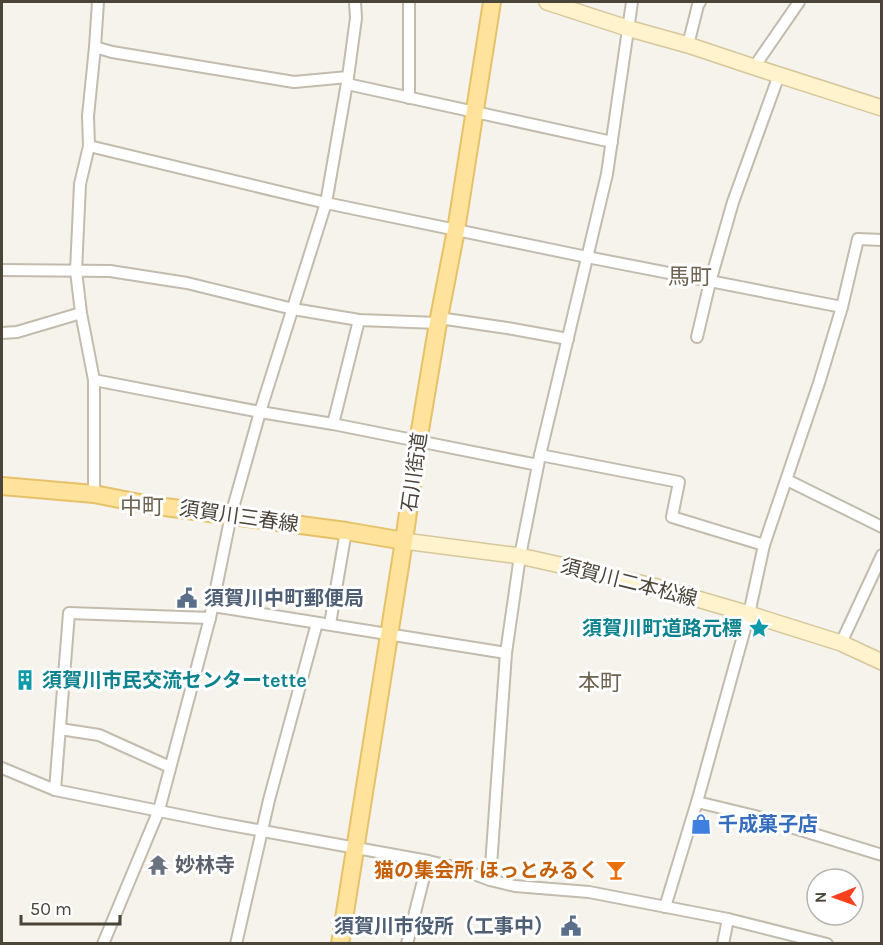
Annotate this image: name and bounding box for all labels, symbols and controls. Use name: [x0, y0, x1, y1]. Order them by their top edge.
district label: 馬町: [668, 264, 712, 290]
street label: 石川街道: [398, 431, 431, 513]
district label: 中町: [120, 494, 164, 520]
street label: 須賀川三春線: [178, 497, 300, 536]
street label: 須賀川二本松線: [558, 554, 700, 611]
public building icon: 須賀川中町郵便局: [175, 586, 199, 610]
place label: 須賀川中町郵便局: [204, 587, 364, 610]
place icon: 須賀川町道路元標: [747, 616, 771, 640]
place label: 須賀川町道路元標: [582, 617, 742, 640]
building icon: 須賀川市民交流センターtette: [13, 668, 37, 692]
place label: 須賀川市民交流センターtette: [42, 669, 307, 692]
district label: 本町: [578, 670, 622, 696]
shop icon: 千成菓子店: [689, 812, 713, 836]
place label: 千成菓子店: [718, 813, 818, 836]
temple icon: 妙林寺: [146, 853, 170, 877]
place label: 妙林寺: [175, 854, 235, 877]
bar icon: 猫の集会所 ほっとみるく: [604, 858, 628, 882]
place label: 猫の集会所 ほっとみるく: [374, 859, 599, 882]
north arrow: [805, 867, 865, 927]
scale bar: [21, 888, 120, 926]
text: N: [811, 891, 830, 903]
text: 50 m: [30, 898, 72, 920]
public building icon: 須賀川市役所（工事中）: [559, 914, 583, 938]
place label: 須賀川市役所（工事中）: [334, 915, 554, 938]

